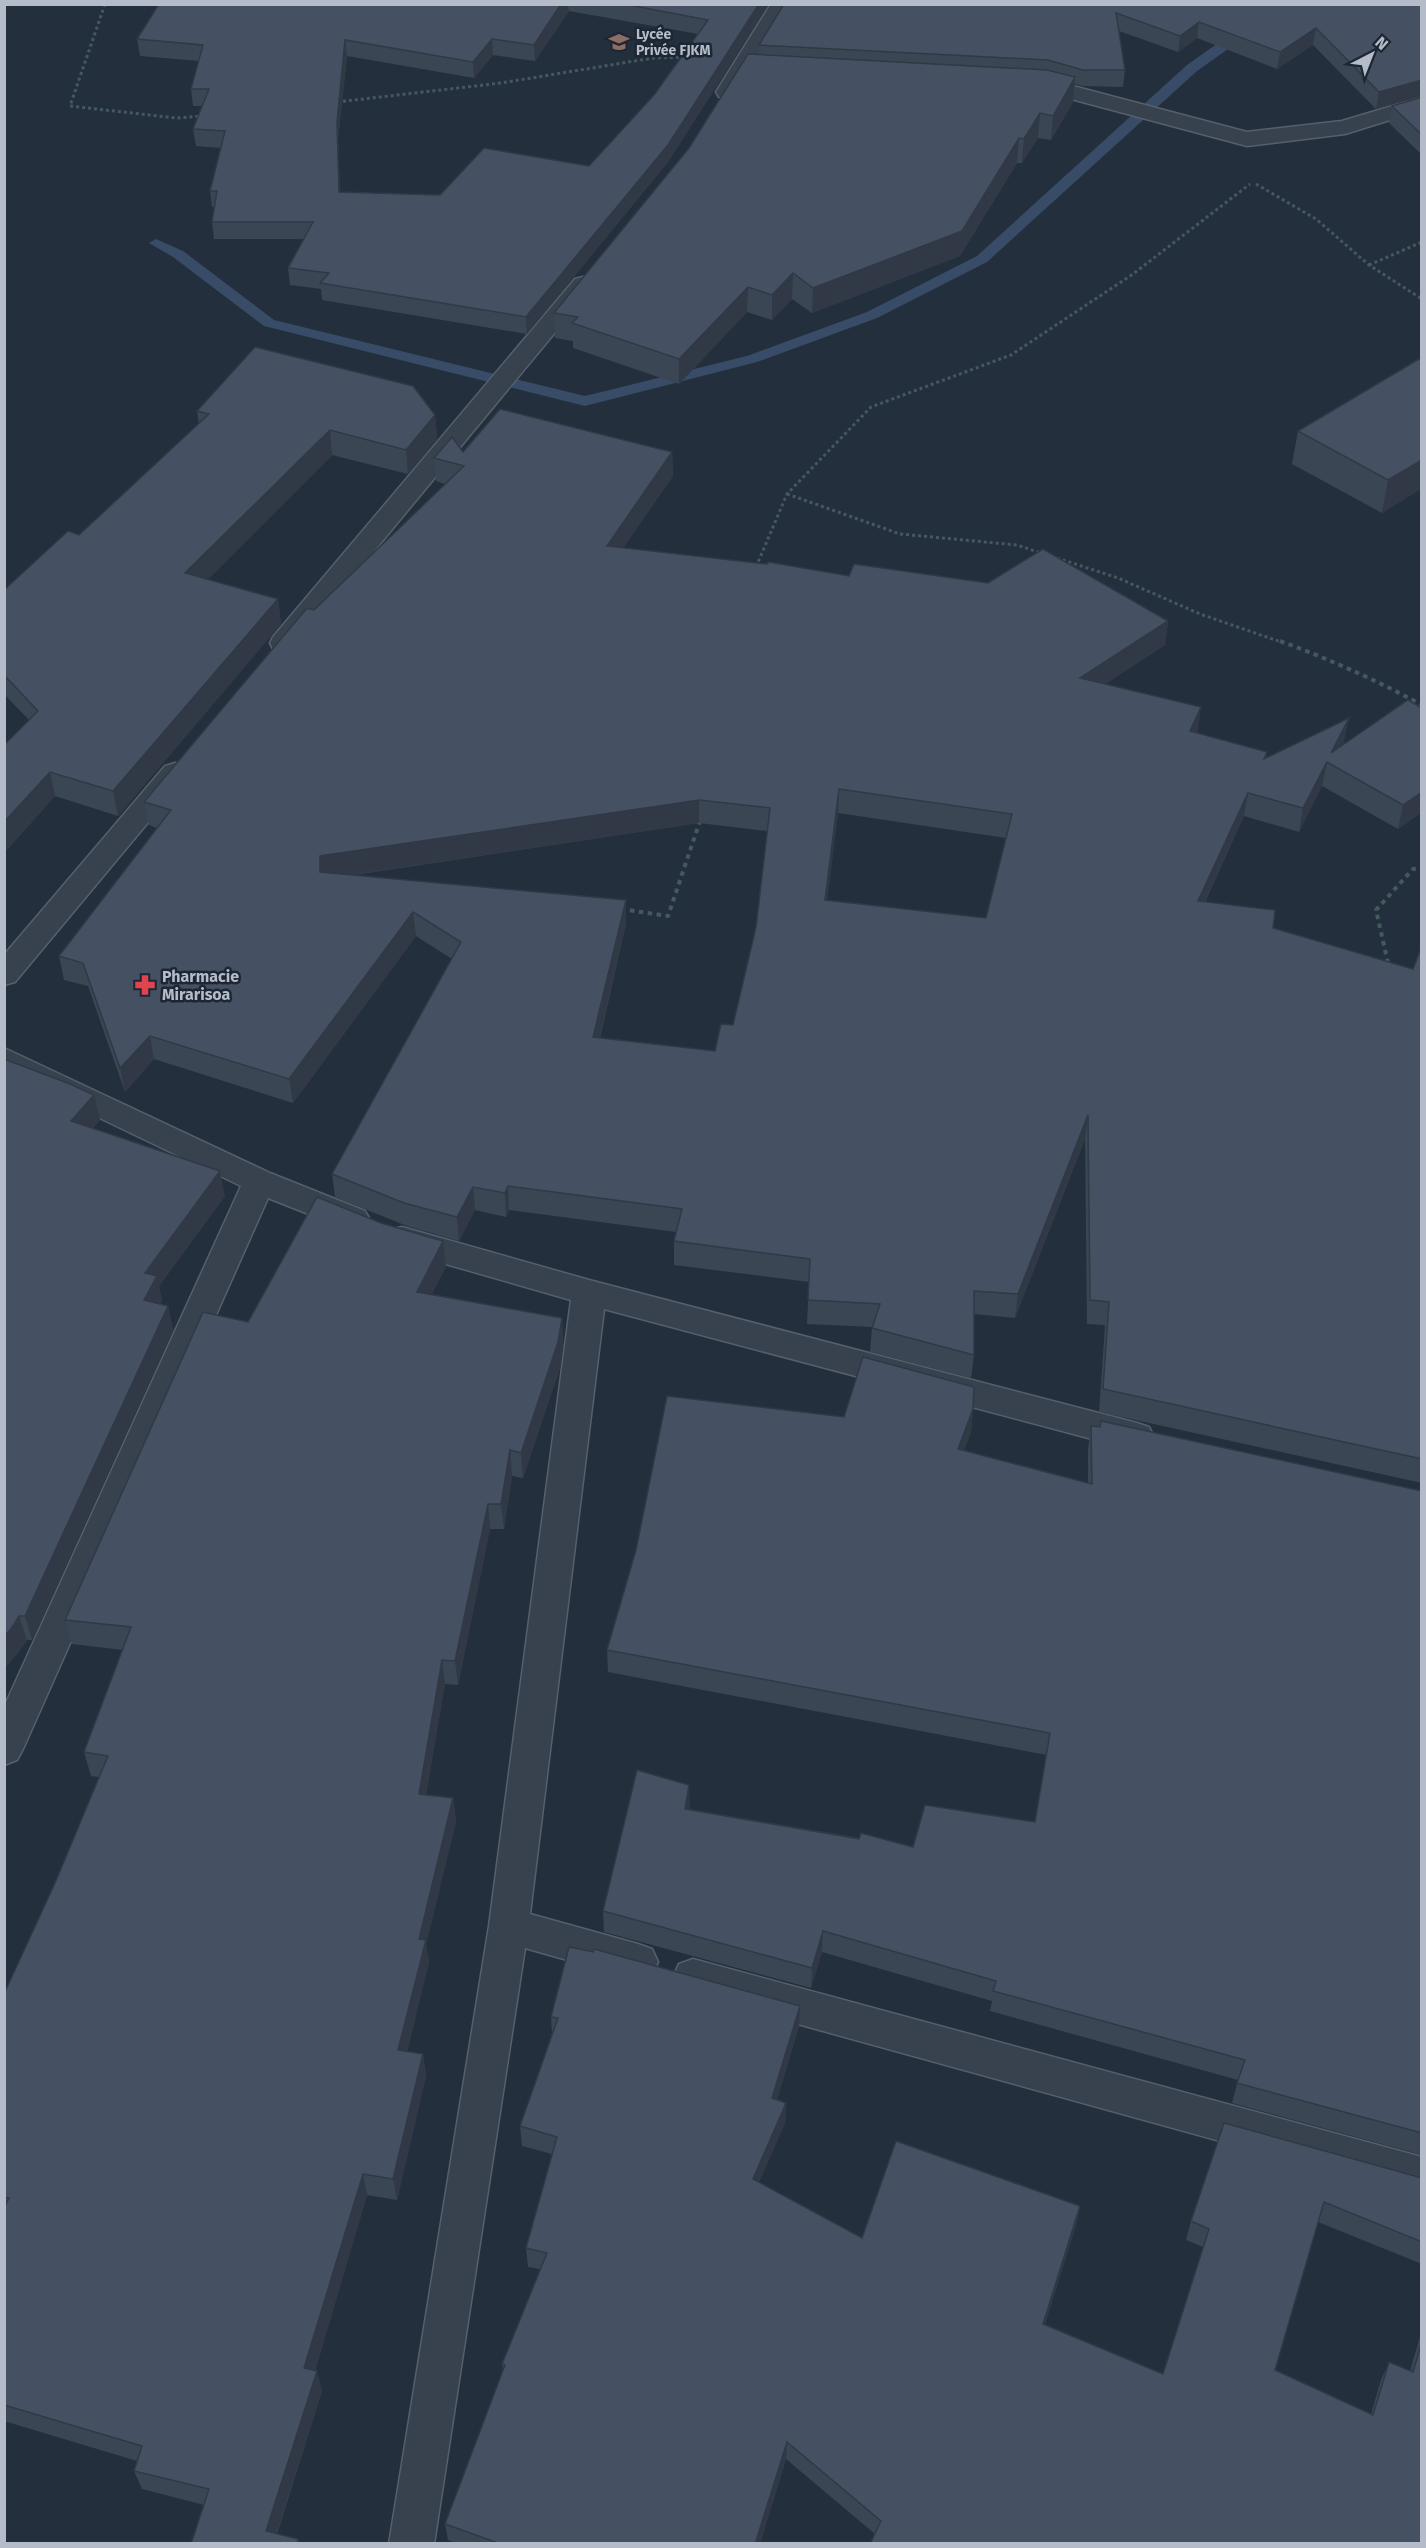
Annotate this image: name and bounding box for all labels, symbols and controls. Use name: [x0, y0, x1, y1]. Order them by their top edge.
north arrow: [1342, 24, 1402, 84]
place label: Lycée Privée FJKM: [636, 26, 710, 59]
school or university icon: Lycée Privée FJKM: [607, 30, 631, 54]
text: N: [1371, 33, 1392, 54]
place label: Pharmacie Mirarisoa: [162, 967, 239, 1004]
pharmacy icon: Pharmacie Mirarisoa: [133, 973, 157, 997]

